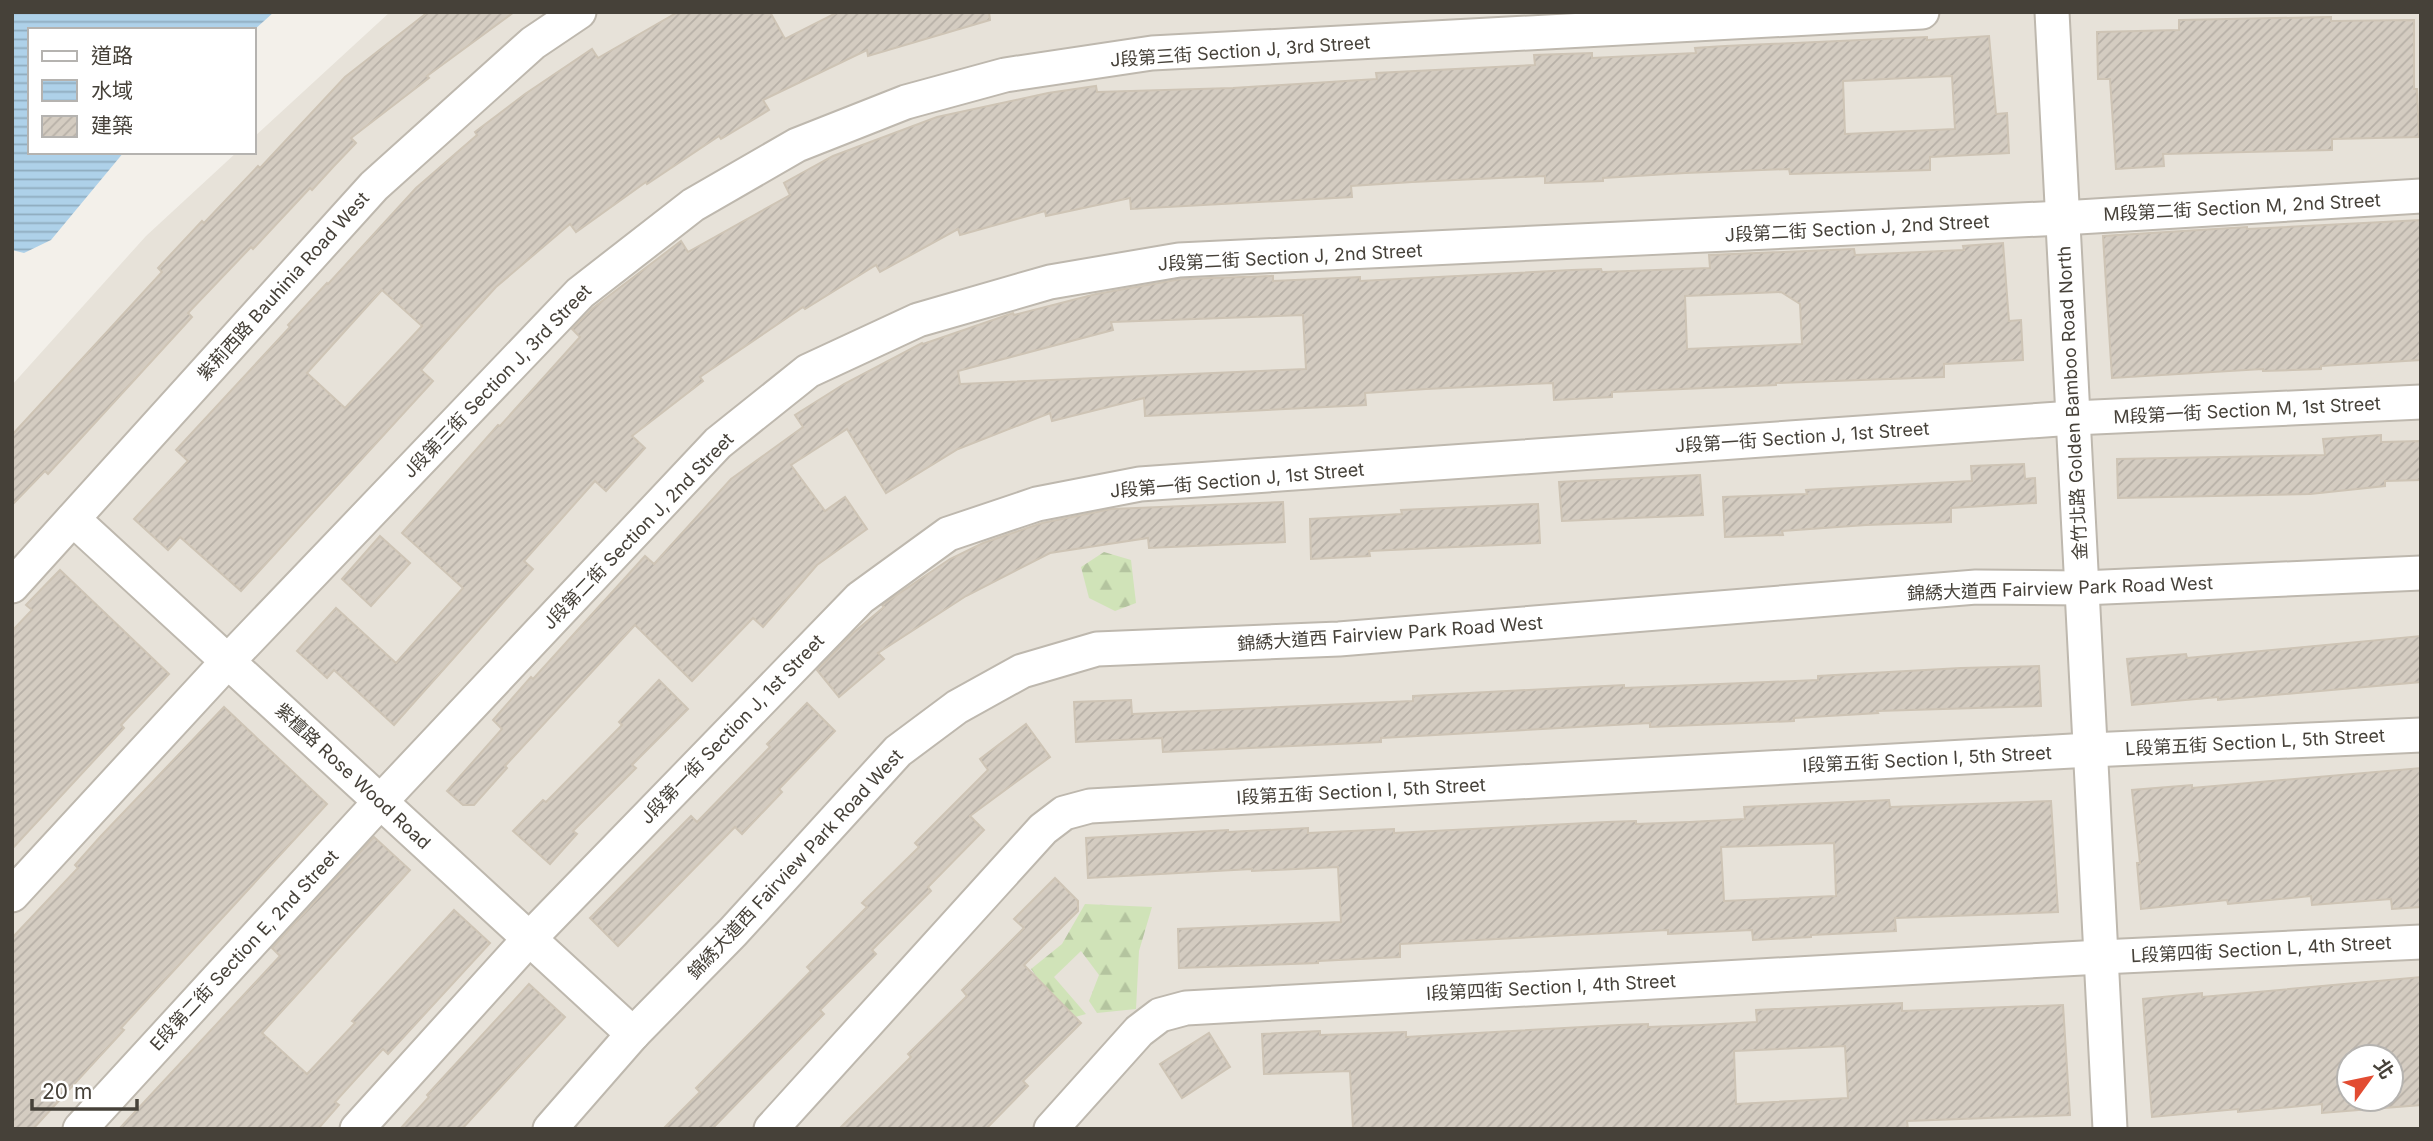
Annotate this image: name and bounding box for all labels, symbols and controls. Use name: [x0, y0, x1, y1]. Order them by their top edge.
legend: [28, 28, 256, 154]
street label: J段第三街 Section J, 3rd Street: [1109, 31, 1371, 71]
text: 道路: [91, 43, 133, 68]
text: 水域: [91, 78, 133, 103]
text: 建築: [91, 113, 133, 138]
street label: 紫荊西路 Bauhinia Road West: [193, 188, 373, 384]
street label: M段第二街 Section M, 2nd Street: [2103, 189, 2381, 225]
street label: J段第二街 Section J, 2nd Street: [1724, 211, 1990, 245]
street label: J段第二街 Section J, 2nd Street: [1157, 240, 1423, 274]
street label: 金竹北路 Golden Bamboo Road North: [2053, 245, 2091, 561]
street label: J段第三街 Section J, 3rd Street: [399, 280, 595, 482]
street label: M段第一街 Section M, 1st Street: [2113, 393, 2381, 427]
street label: J段第一街 Section J, 1st Street: [1674, 418, 1930, 456]
street label: J段第二街 Section J, 2nd Street: [538, 428, 738, 634]
street label: J段第一街 Section J, 1st Street: [1109, 458, 1365, 502]
street label: 錦綉大道西 Fairview Park Road West: [1907, 572, 2213, 604]
street label: 錦綉大道西 Fairview Park Road West: [1237, 612, 1543, 654]
street label: J段第一街 Section J, 1st Street: [636, 630, 828, 828]
street label: 紫檀路 Rose Wood Road: [271, 699, 435, 853]
street label: L段第五街 Section L, 5th Street: [2125, 725, 2386, 759]
street label: I段第五街 Section I, 5th Street: [1802, 742, 2052, 776]
street label: 錦綉大道西 Fairview Park Road West: [683, 745, 907, 983]
street label: I段第五街 Section I, 5th Street: [1236, 774, 1486, 808]
street label: E段第二街 Section E, 2nd Street: [145, 845, 343, 1055]
street label: L段第四街 Section L, 4th Street: [2130, 932, 2392, 966]
street label: I段第四街 Section I, 4th Street: [1426, 970, 1677, 1004]
north arrow: [2335, 1043, 2405, 1113]
text: 北: [2369, 1055, 2399, 1083]
scale bar: [32, 1068, 136, 1112]
text: 20 m: [42, 1079, 92, 1104]

